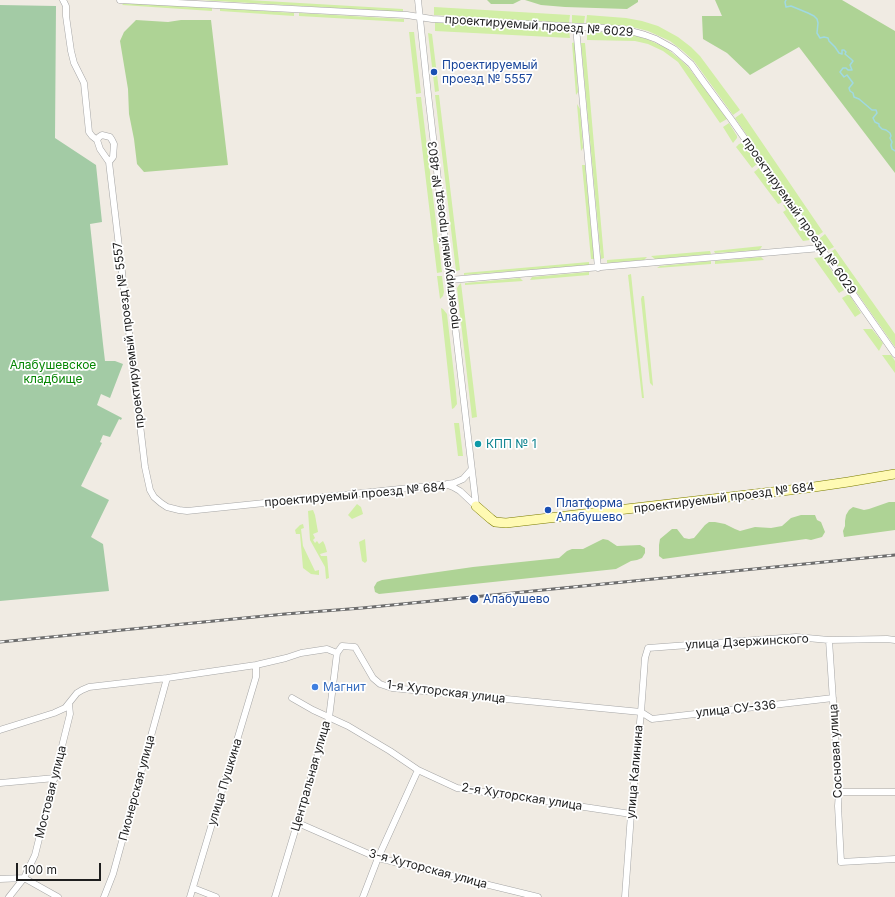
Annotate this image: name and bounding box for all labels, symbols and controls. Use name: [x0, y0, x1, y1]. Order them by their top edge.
street label: проектируемый проезд № 6029: [444, 12, 634, 40]
place label: Проектируемый проезд № 5557: [442, 58, 538, 86]
marker: Проектируемый проезд № 5557: [429, 67, 439, 77]
street label: проектируемый проезд № 6029: [739, 135, 859, 297]
street label: проектируемый проезд № 4803: [425, 140, 463, 330]
street label: проектируемый проезд № 5557: [110, 241, 148, 429]
park label: Алабушевское кладбище: [10, 358, 96, 386]
place label: КПП № 1: [486, 437, 537, 451]
marker: КПП № 1: [473, 439, 483, 449]
street label: проектируемый проезд № 684: [264, 480, 446, 510]
street label: проектируемый проезд № 684: [633, 480, 815, 516]
place label: Платформа Алабушево: [556, 496, 623, 524]
marker: Платформа Алабушево: [543, 505, 553, 515]
place label: Алабушево: [483, 592, 550, 606]
marker: Алабушево: [468, 593, 480, 605]
street label: улица Дзержинского: [685, 632, 809, 652]
street label: 1-я Хуторская улица: [386, 678, 506, 706]
place label: Магнит: [323, 680, 366, 694]
marker: Магнит: [310, 682, 320, 692]
street label: улица СУ-336: [695, 698, 777, 720]
street label: Сосновая улица: [826, 703, 846, 799]
street label: Центральная улица: [288, 719, 334, 833]
street label: улица Калинина: [624, 724, 646, 820]
street label: Пионерская улица: [116, 734, 158, 842]
street label: улица Пушкина: [205, 737, 245, 827]
street label: Мостовая улица: [33, 744, 69, 840]
street label: 2-я Хуторская улица: [461, 780, 583, 814]
street label: 3-я Хуторская улица: [367, 846, 489, 892]
scale bar: [18, 855, 103, 881]
text: 100 m: [23, 862, 57, 877]

